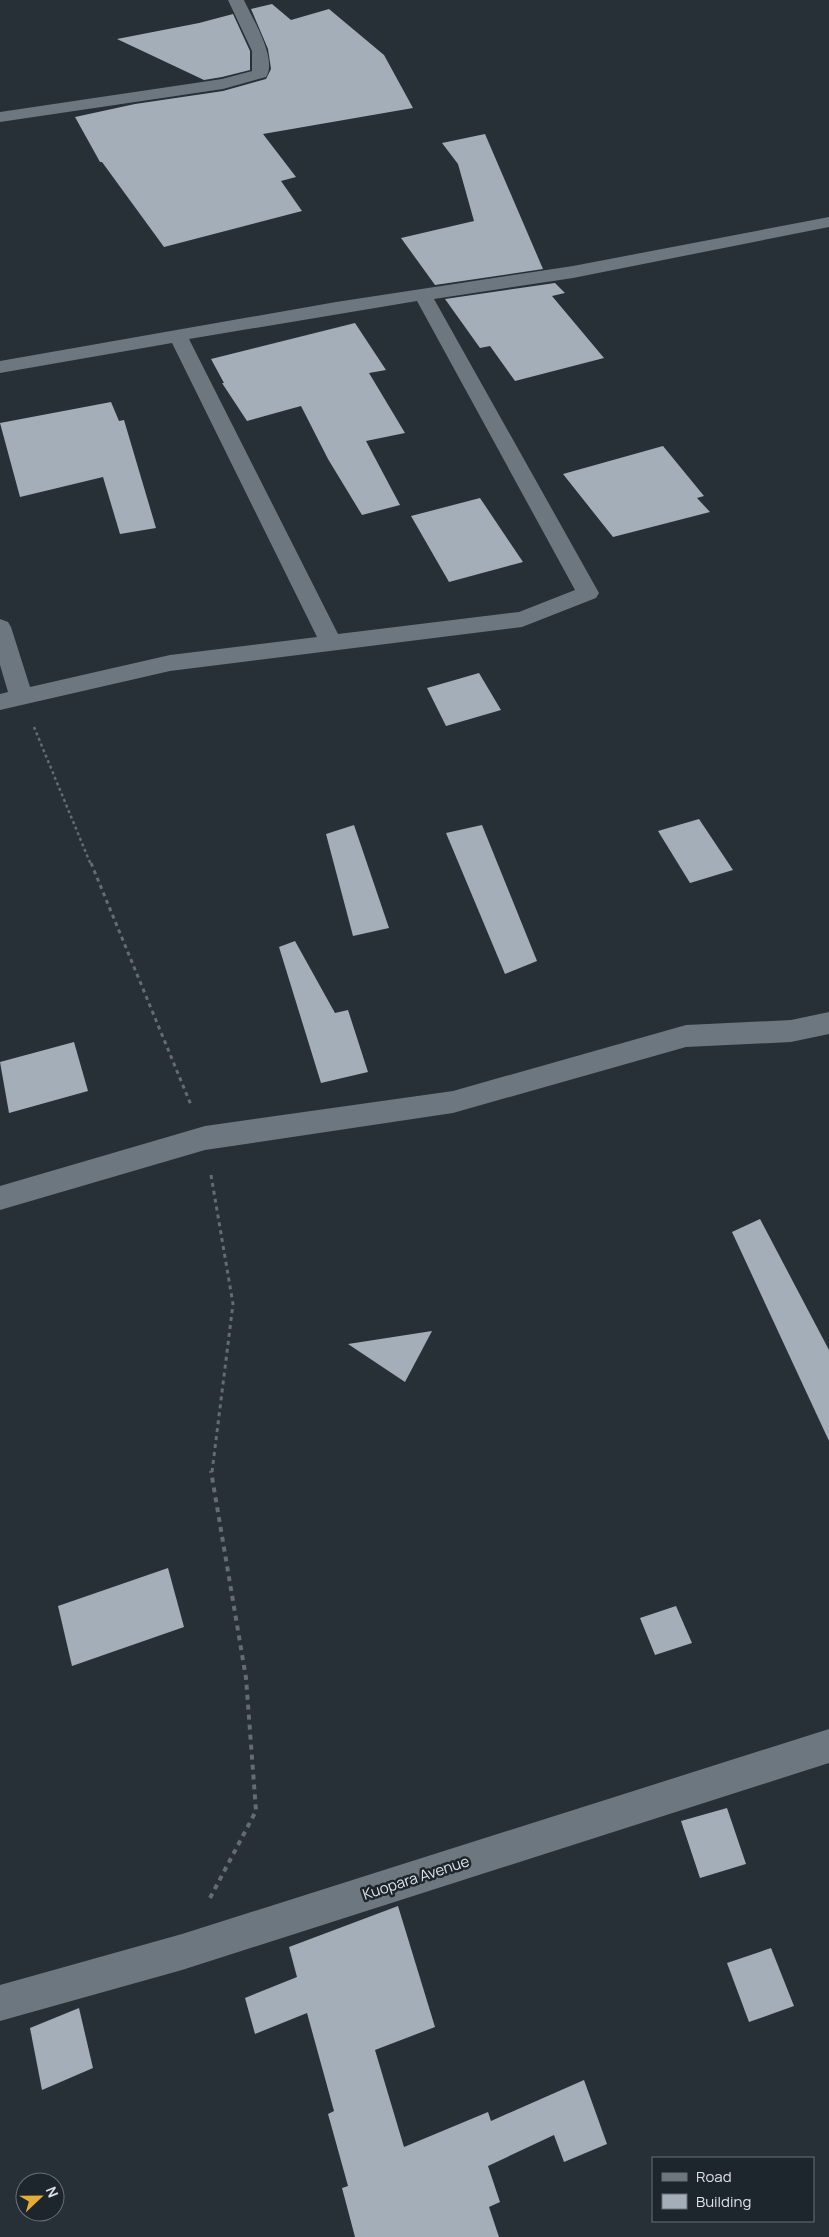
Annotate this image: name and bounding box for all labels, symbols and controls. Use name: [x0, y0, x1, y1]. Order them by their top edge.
street label: Kuopara Avenue: [360, 1850, 472, 1905]
legend: [652, 2157, 814, 2222]
text: Road: [696, 2166, 732, 2187]
north arrow: [15, 2172, 65, 2222]
text: N: [42, 2184, 63, 2200]
text: Building: [696, 2191, 751, 2212]

